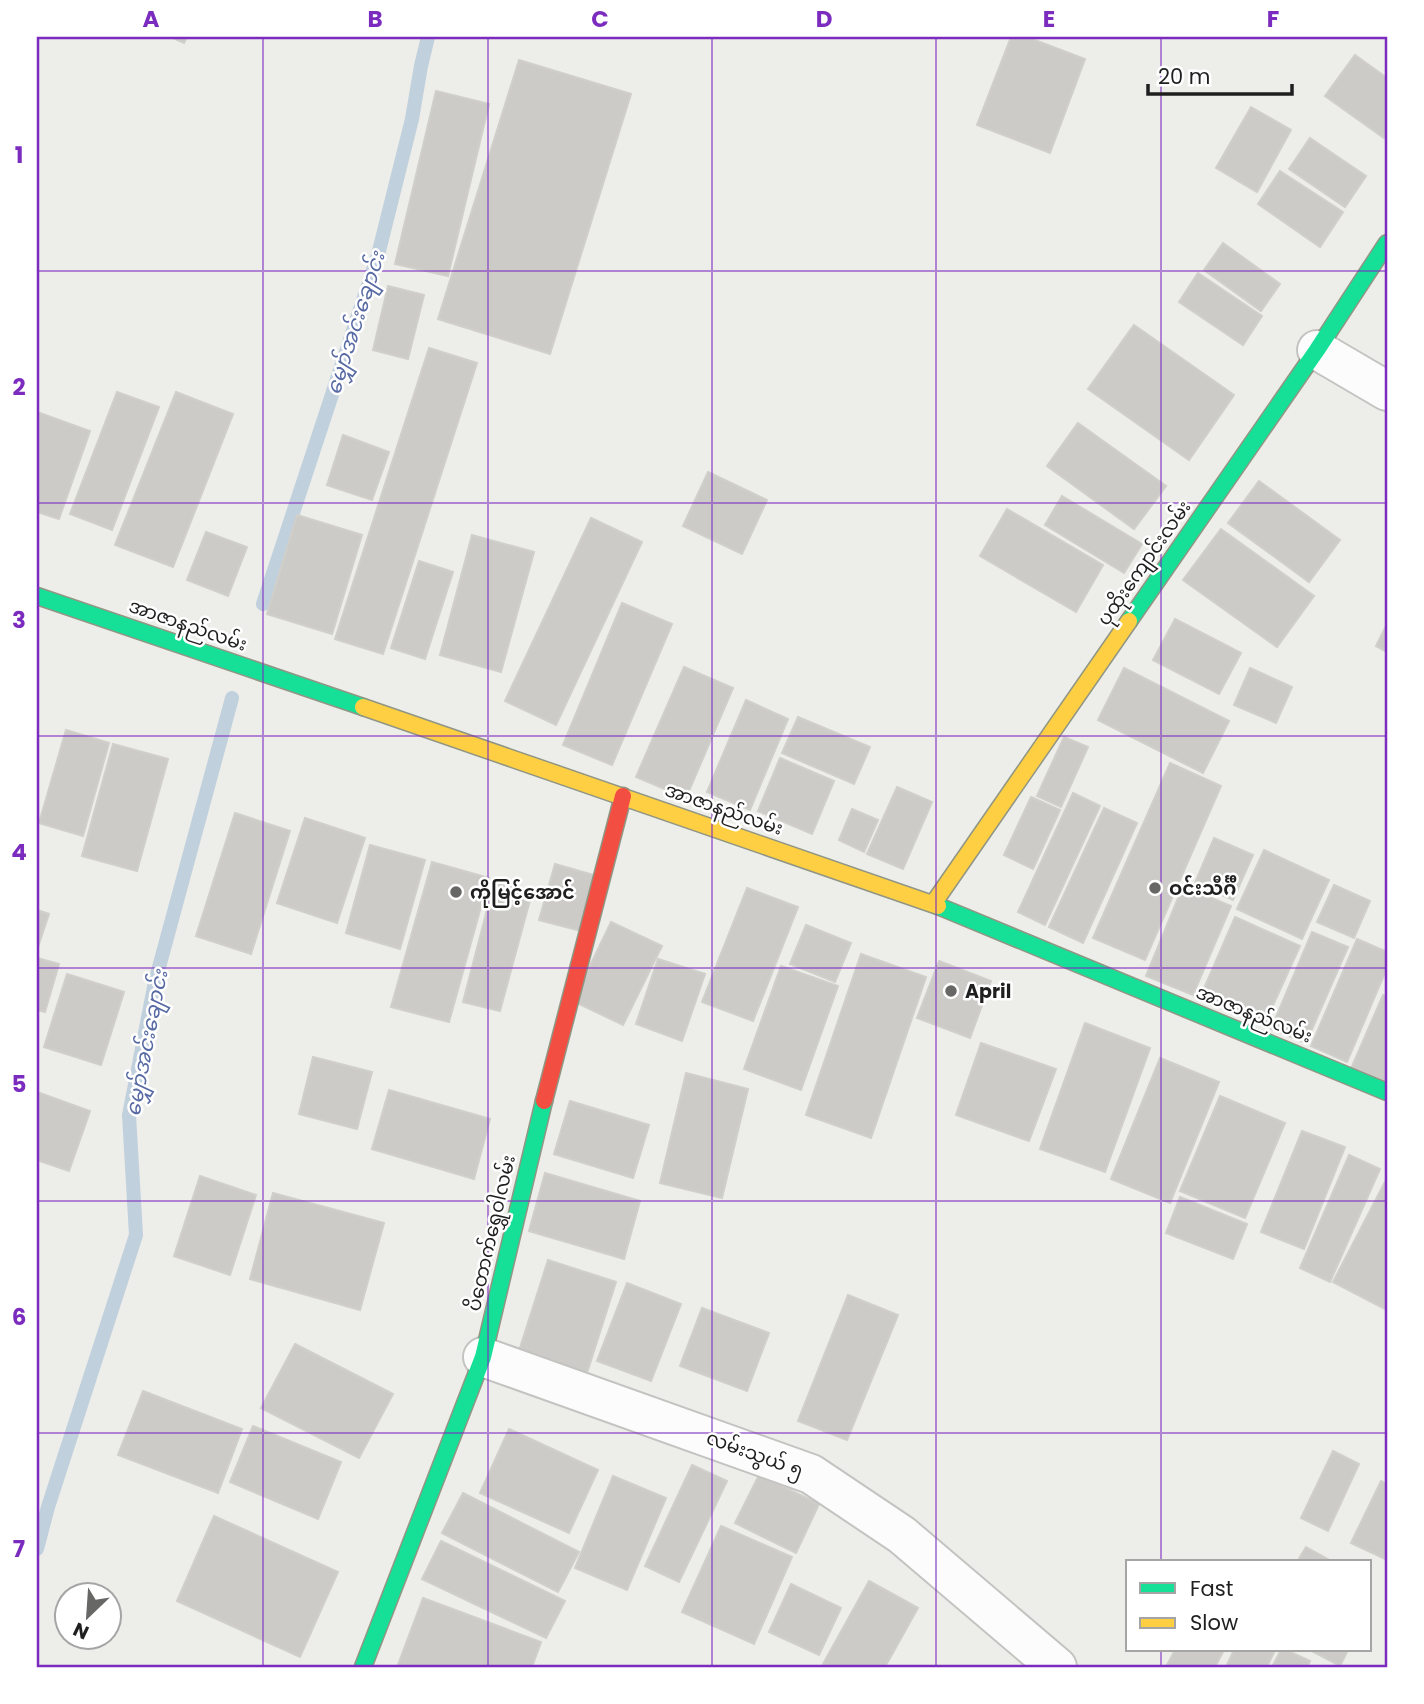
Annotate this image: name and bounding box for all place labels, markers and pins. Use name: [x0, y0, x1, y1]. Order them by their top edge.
place label: ဝင်းသီင်္ဂီ: [1169, 875, 1237, 902]
place label: ကိုမြင့်အောင်: [470, 879, 575, 908]
marker: ဝင်းသီင်္ဂီ: [1147, 880, 1163, 896]
marker: ကိုမြင့်အောင်: [448, 884, 464, 900]
place label: April: [965, 978, 1011, 1005]
marker: April: [943, 983, 959, 999]

